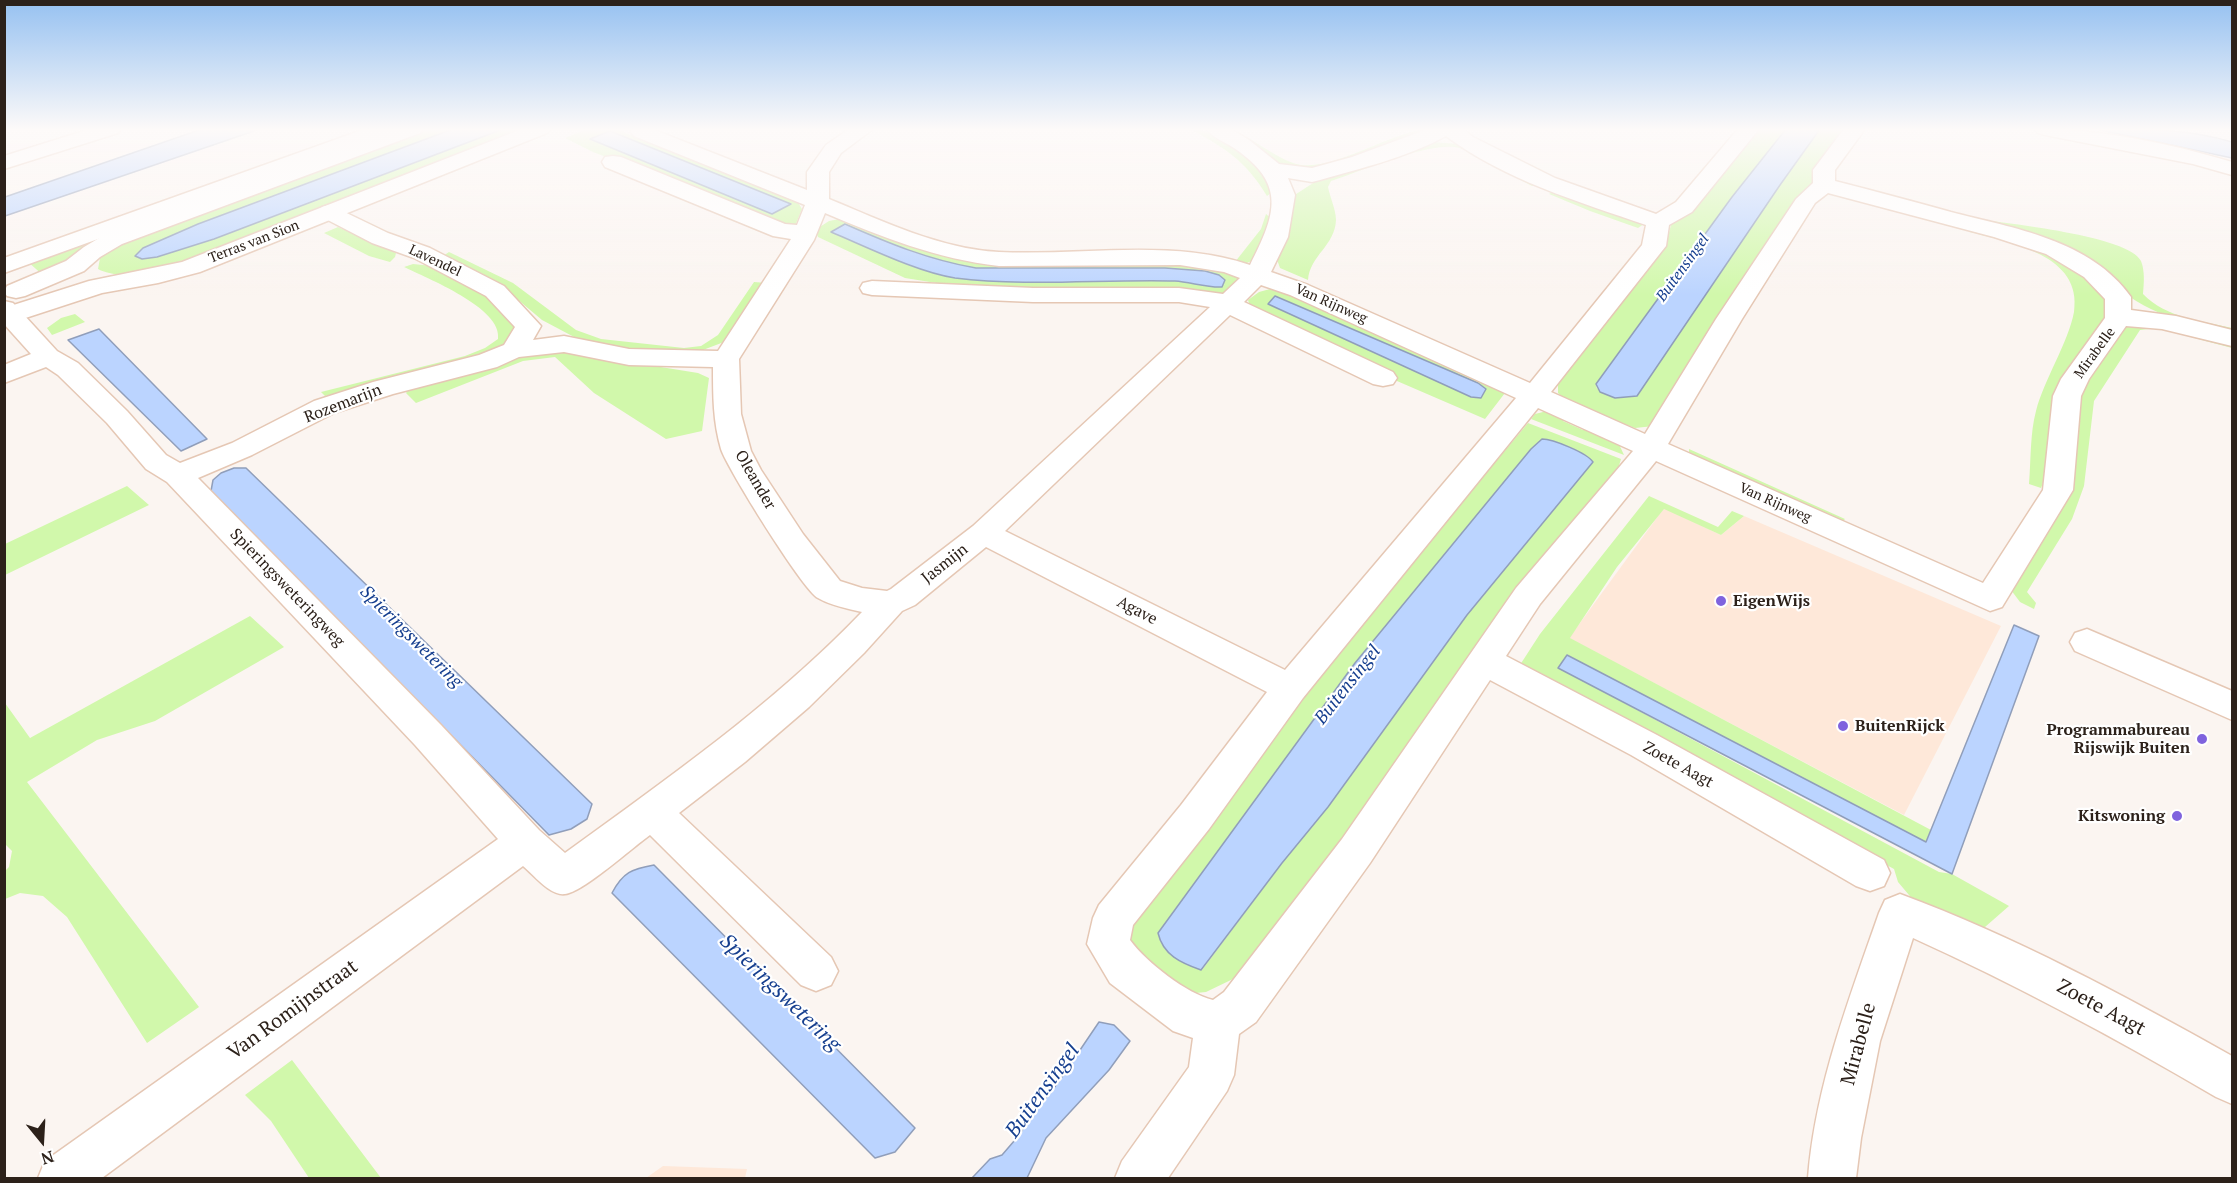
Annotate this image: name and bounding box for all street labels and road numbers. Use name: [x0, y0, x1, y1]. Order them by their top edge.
street label: Terras van Sion: [206, 217, 302, 267]
street label: Lavendel: [406, 242, 464, 280]
street label: Van Rijnweg: [1292, 281, 1370, 327]
street label: Mirabelle: [2071, 324, 2119, 382]
street label: Rozemarijn: [302, 380, 384, 428]
street label: Oleander: [730, 447, 780, 513]
street label: Van Rijnweg: [1736, 480, 1814, 526]
street label: Spieringsweteringweg: [226, 525, 348, 651]
street label: Jasmijn: [918, 540, 972, 588]
street label: Agave: [1114, 593, 1160, 629]
street label: Zoete Aagt: [1639, 738, 1717, 792]
street label: Van Romijnstraat: [223, 955, 363, 1065]
street label: Zoete Aagt: [2053, 975, 2149, 1041]
street label: Mirabelle: [1837, 1000, 1881, 1088]

